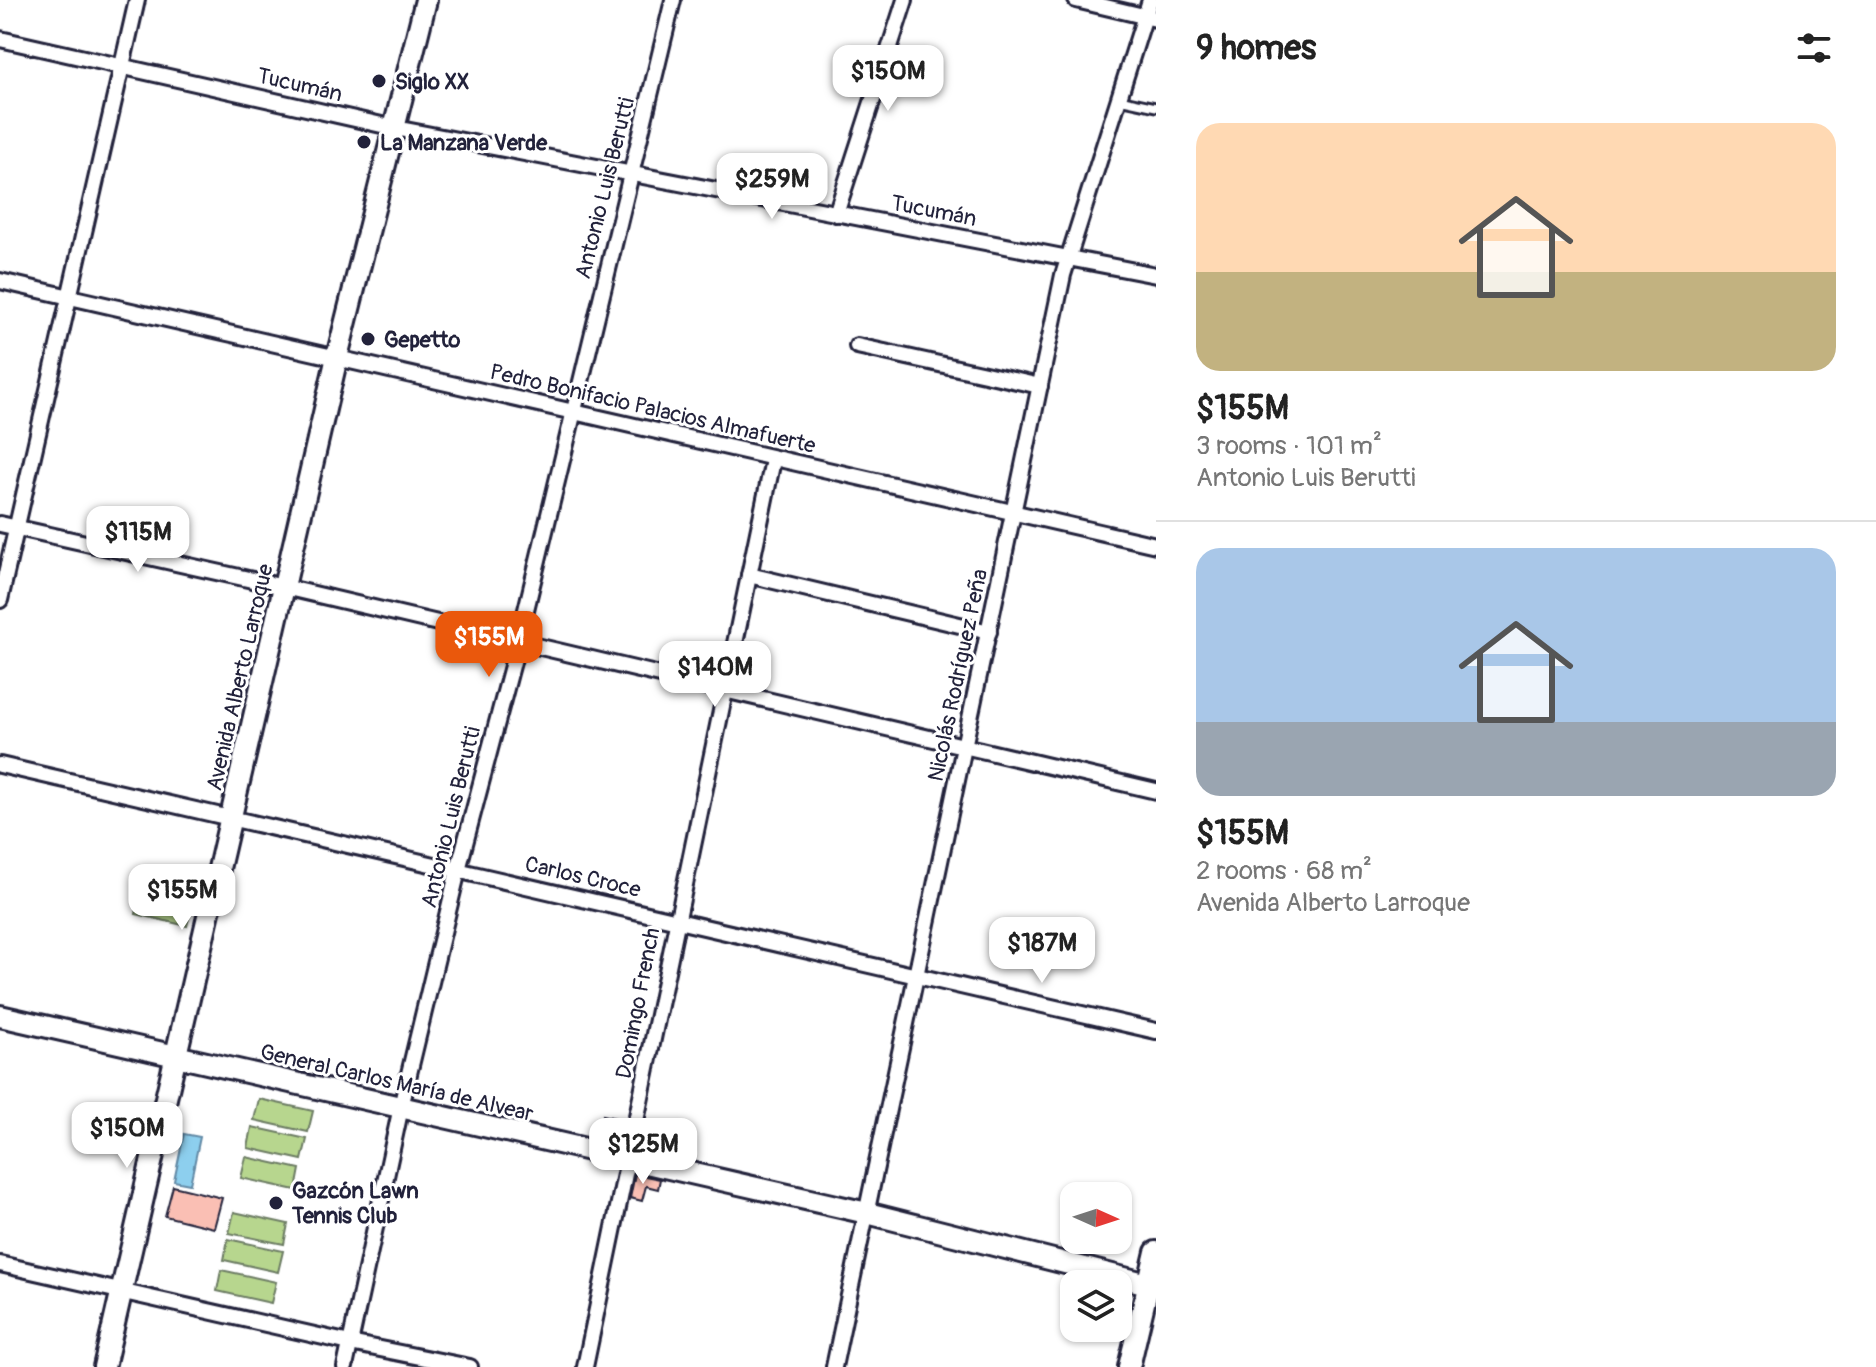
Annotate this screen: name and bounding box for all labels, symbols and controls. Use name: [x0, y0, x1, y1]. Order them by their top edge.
icon: filters: [1792, 26, 1836, 70]
text: 9 homes: [1196, 27, 1316, 70]
pin: $150M: [832, 45, 944, 113]
text: $150M: [851, 55, 925, 87]
street label: Tucumán: [254, 62, 345, 108]
place label: Siglo XX: [395, 68, 470, 96]
marker: Siglo XX: [370, 72, 388, 90]
street label: Antonio Luis Berutti: [569, 95, 641, 282]
place label: La Manzana Verde: [380, 129, 548, 157]
marker: La Manzana Verde: [355, 133, 373, 151]
pin: $259M: [716, 153, 828, 221]
text: $259M: [735, 163, 809, 195]
icon: home: [1444, 175, 1588, 319]
street label: Tucumán: [889, 189, 979, 233]
place label: Gepetto: [384, 326, 460, 354]
marker: Gepetto: [359, 330, 377, 348]
street label: Pedro Bonifacio Palacios Almafuerte: [487, 358, 819, 460]
text: $155M: [1196, 387, 1289, 430]
text: 3 rooms · 101 m²: [1196, 430, 1382, 462]
text: Antonio Luis Berutti: [1196, 462, 1416, 494]
pin: $115M: [82, 506, 194, 574]
text: $115M: [104, 516, 172, 548]
street label: Avenida Alberto Larroque: [200, 561, 280, 793]
street label: Nicolás Rodríguez Peña: [922, 566, 994, 784]
icon: home: [1444, 600, 1588, 744]
pin: $155M: [433, 611, 545, 679]
text: $155M: [453, 621, 525, 653]
pin: $140M: [659, 641, 771, 709]
text: $140M: [677, 651, 753, 683]
street label: Antonio Luis Berutti: [415, 724, 487, 911]
text: $155M: [1196, 812, 1289, 855]
street label: Carlos Croce: [522, 850, 644, 904]
text: 2 rooms · 68 m²: [1196, 855, 1372, 887]
pin: $155M: [126, 864, 238, 932]
text: $155M: [146, 874, 218, 906]
text: Avenida Alberto Larroque: [1196, 887, 1470, 919]
pin: $187M: [986, 917, 1098, 985]
street label: Domingo French: [610, 925, 666, 1081]
text: $187M: [1007, 927, 1077, 959]
street label: General Carlos María de Alvear: [257, 1038, 536, 1128]
pin: $150M: [71, 1102, 183, 1170]
text: $150M: [90, 1112, 164, 1144]
pin: $125M: [587, 1118, 699, 1186]
text: $125M: [607, 1128, 679, 1160]
place label: Gazcón Lawn Tennis Club: [291, 1177, 419, 1230]
north arrow: [1060, 1182, 1132, 1254]
map controls: [1060, 1182, 1132, 1342]
marker: Gazcón Lawn Tennis Club: [267, 1194, 285, 1212]
button: layers: [1060, 1270, 1132, 1342]

